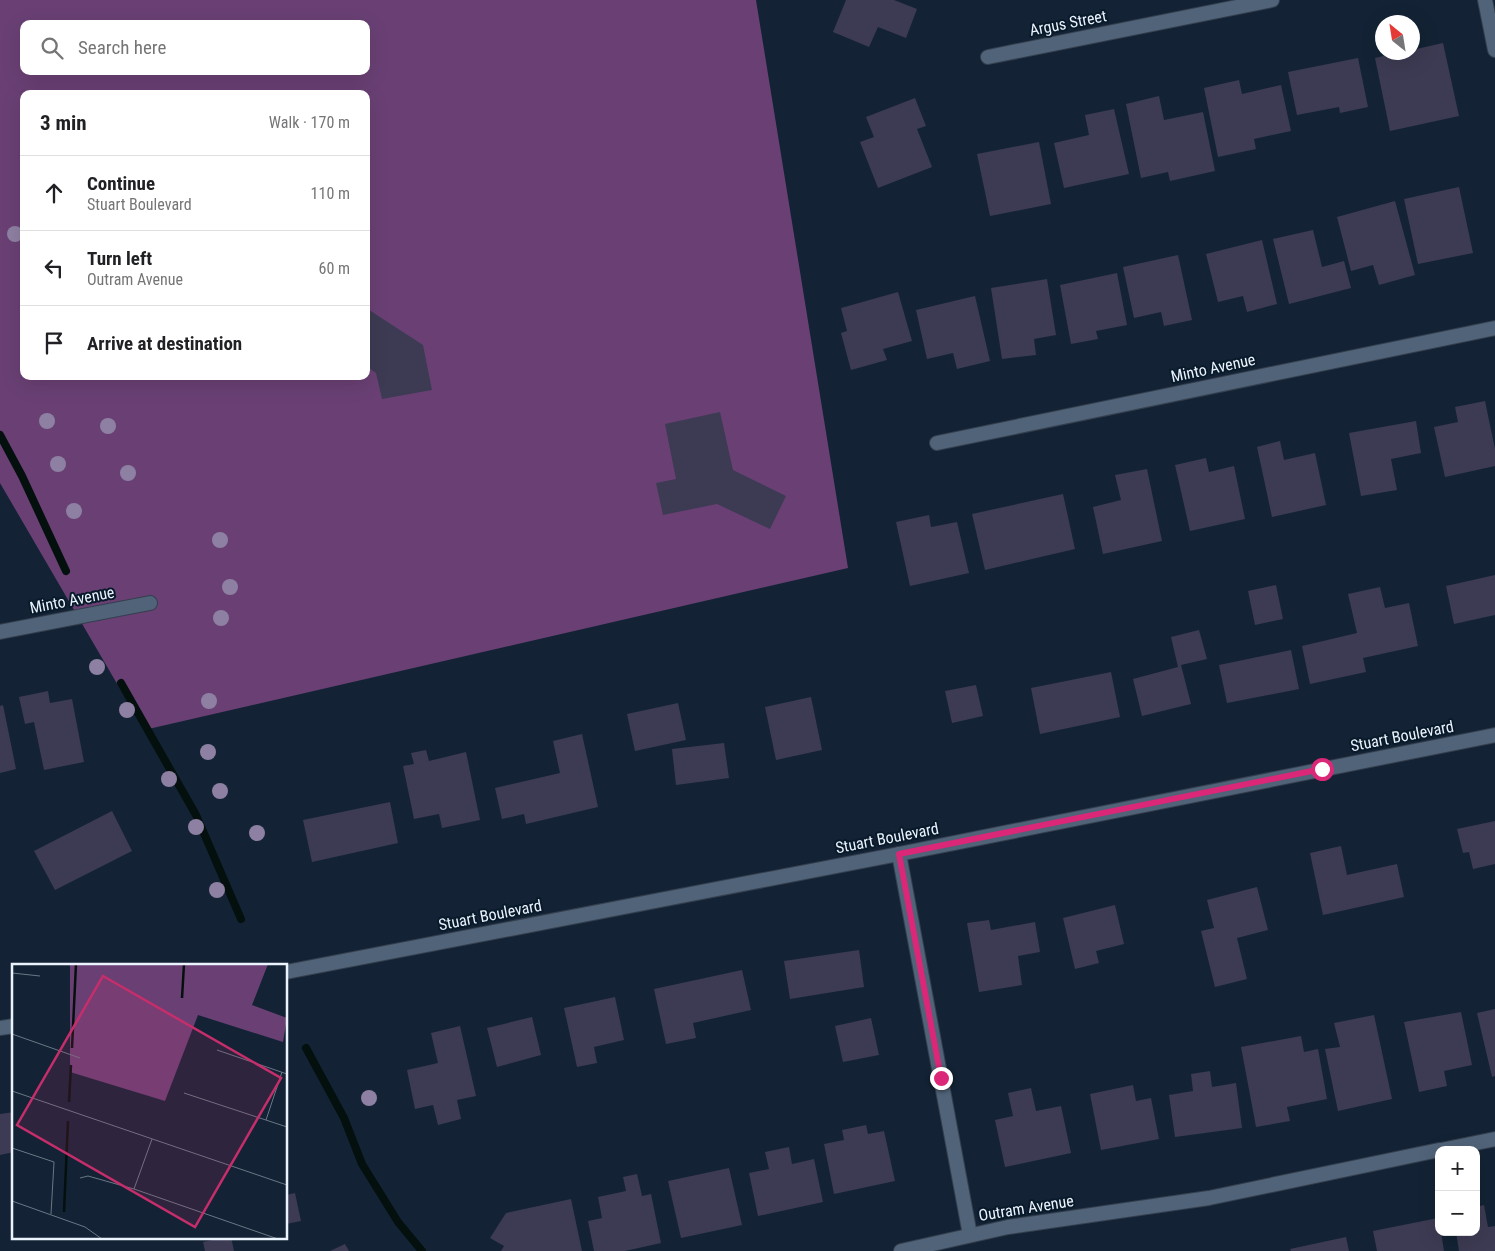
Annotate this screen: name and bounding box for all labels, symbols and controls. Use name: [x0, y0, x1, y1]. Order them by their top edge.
street label: Argus Street: [1028, 6, 1108, 40]
north arrow: [1375, 15, 1420, 60]
search box: [20, 20, 370, 75]
icon: search: [38, 34, 66, 62]
text: Search here: [78, 36, 166, 59]
text: 3 min: [40, 111, 87, 135]
text: Walk · 170 m: [269, 113, 350, 132]
text: Continue: [87, 172, 155, 195]
icon: ahead: [40, 179, 68, 207]
text: 110 m: [311, 184, 350, 203]
text: Stuart Boulevard: [87, 195, 192, 214]
text: Turn left: [87, 247, 152, 270]
icon: left: [40, 254, 68, 282]
text: 60 m: [318, 259, 350, 278]
text: Outram Avenue: [87, 270, 183, 289]
icon: arrive: [40, 329, 68, 357]
text: Arrive at destination: [87, 332, 242, 355]
street label: Minto Avenue: [1169, 350, 1257, 386]
street label: Minto Avenue: [28, 582, 116, 618]
street label: Stuart Boulevard: [1349, 717, 1455, 755]
route start: [1311, 758, 1334, 781]
street label: Stuart Boulevard: [834, 819, 940, 857]
street label: Stuart Boulevard: [437, 896, 543, 934]
inset map: [12, 964, 288, 1238]
route end: [930, 1067, 953, 1090]
map controls: [1435, 1146, 1480, 1236]
button: +: [1435, 1146, 1480, 1191]
street label: Outram Avenue: [977, 1191, 1075, 1225]
button: −: [1435, 1191, 1480, 1236]

